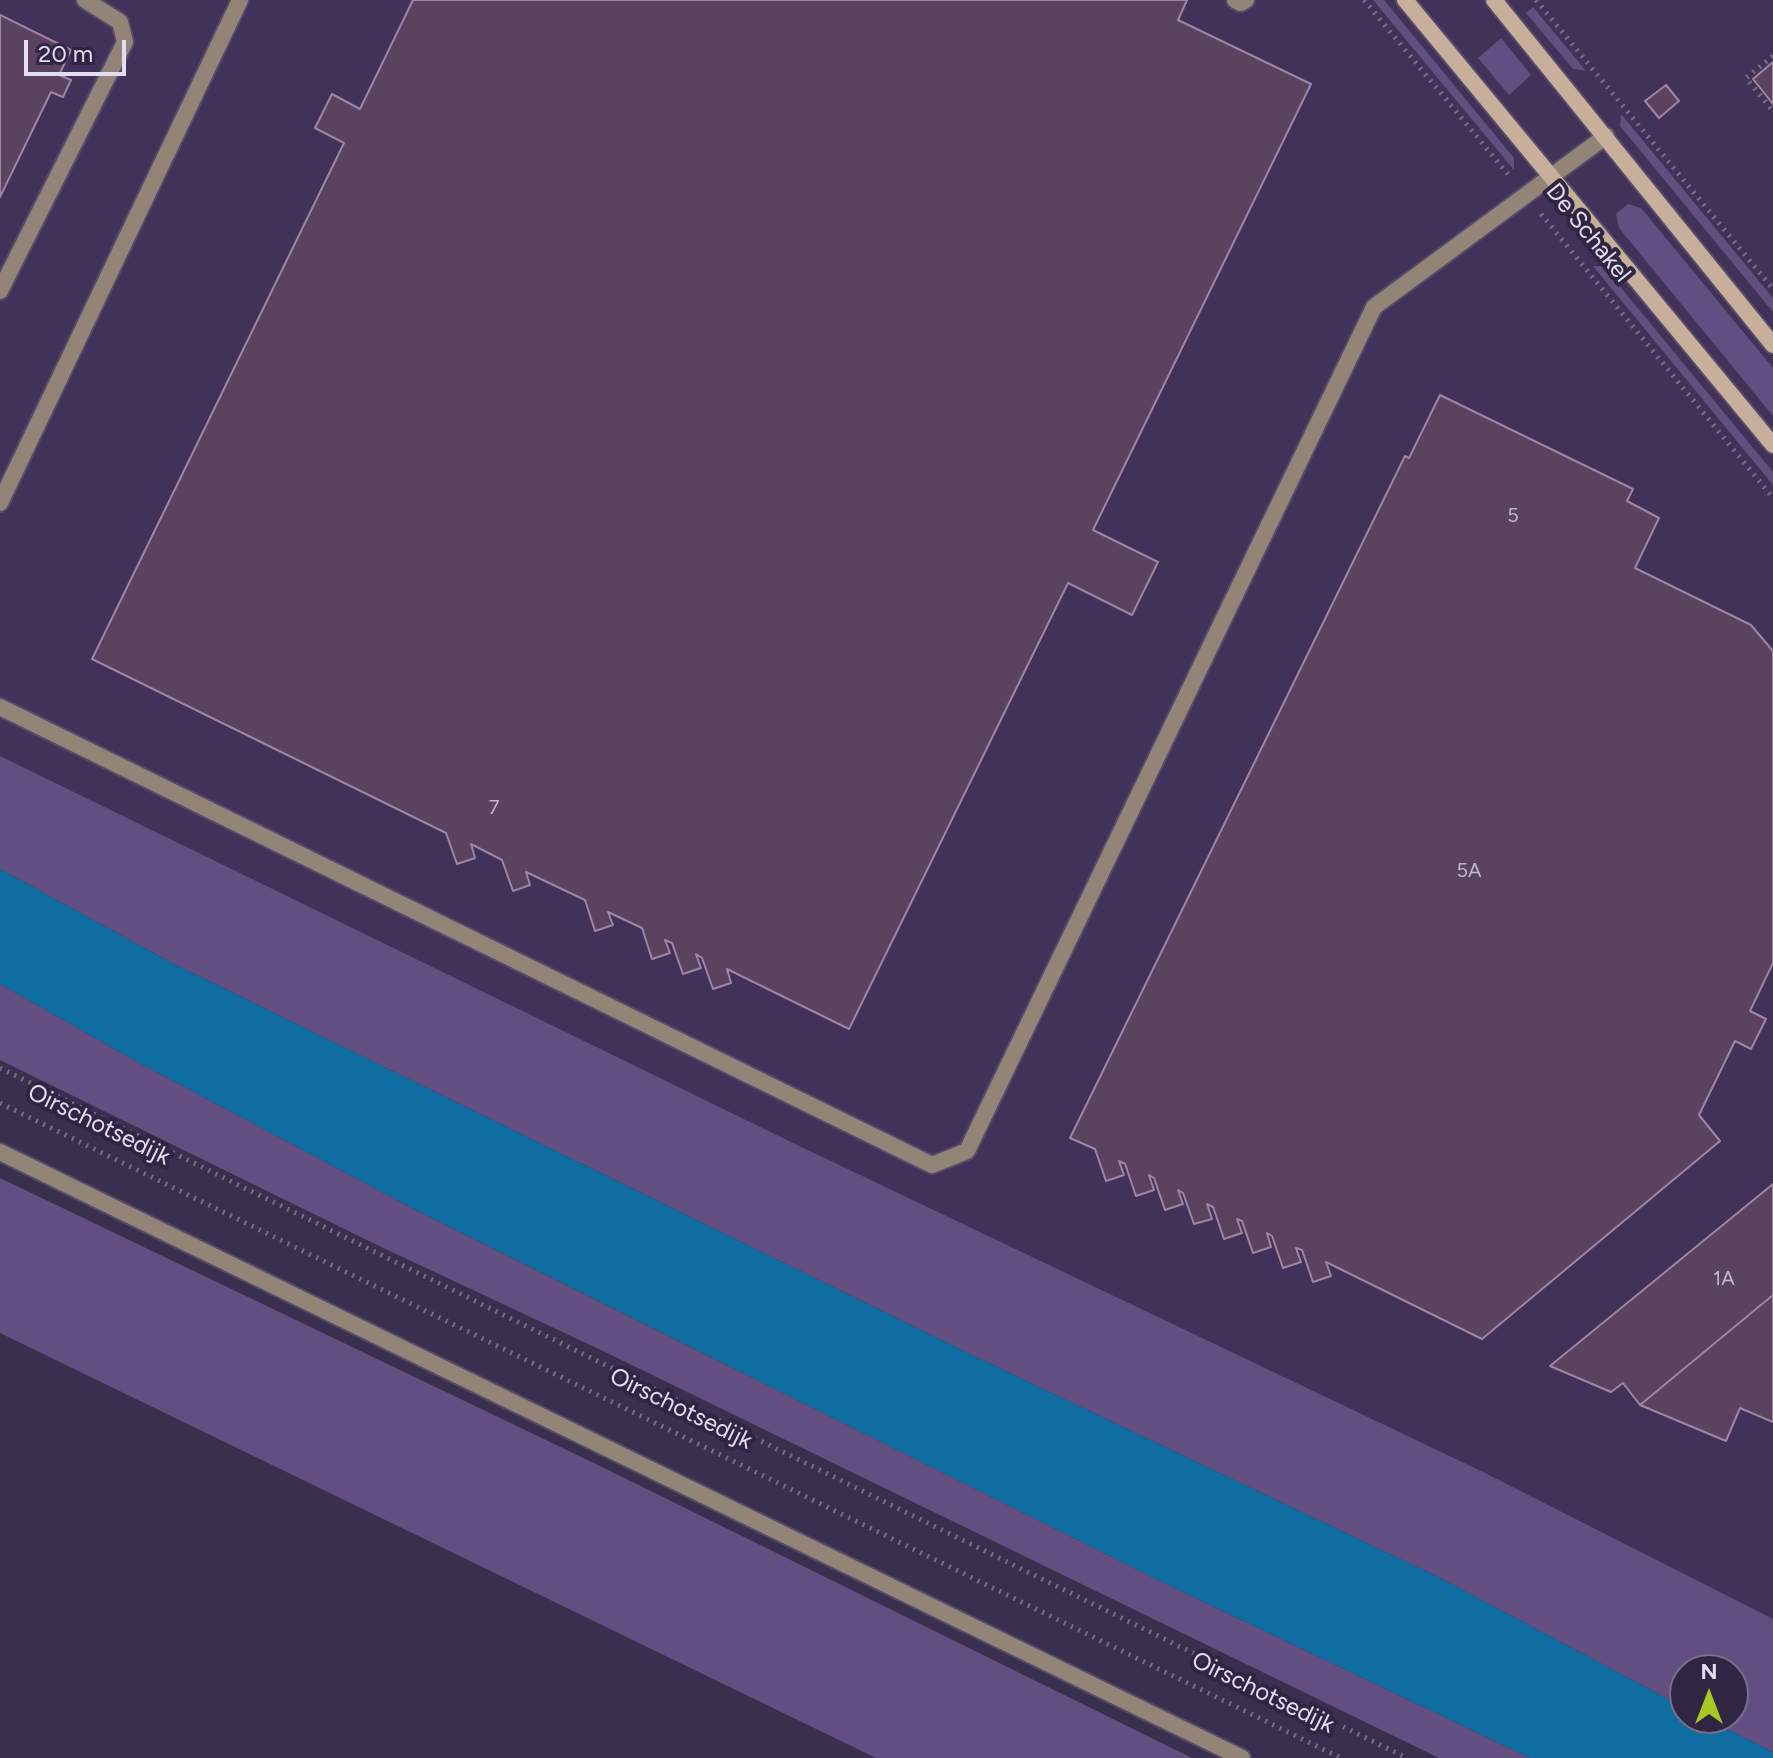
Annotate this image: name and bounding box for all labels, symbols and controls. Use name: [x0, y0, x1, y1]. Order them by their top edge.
scale bar: [28, 24, 130, 74]
text: 20 m: [38, 39, 93, 68]
street label: De Schakel: [1539, 178, 1637, 288]
house number: 5: [1507, 504, 1519, 528]
house number: 7: [489, 796, 499, 820]
house number: 5A: [1456, 859, 1482, 883]
street label: Oirschotsedijk: [23, 1078, 175, 1172]
house number: 1A: [1713, 1267, 1735, 1291]
street label: Oirschotsedijk: [605, 1362, 757, 1456]
street label: Oirschotsedijk: [1187, 1646, 1339, 1740]
north arrow: [1669, 1654, 1749, 1734]
text: N: [1700, 1658, 1718, 1685]

